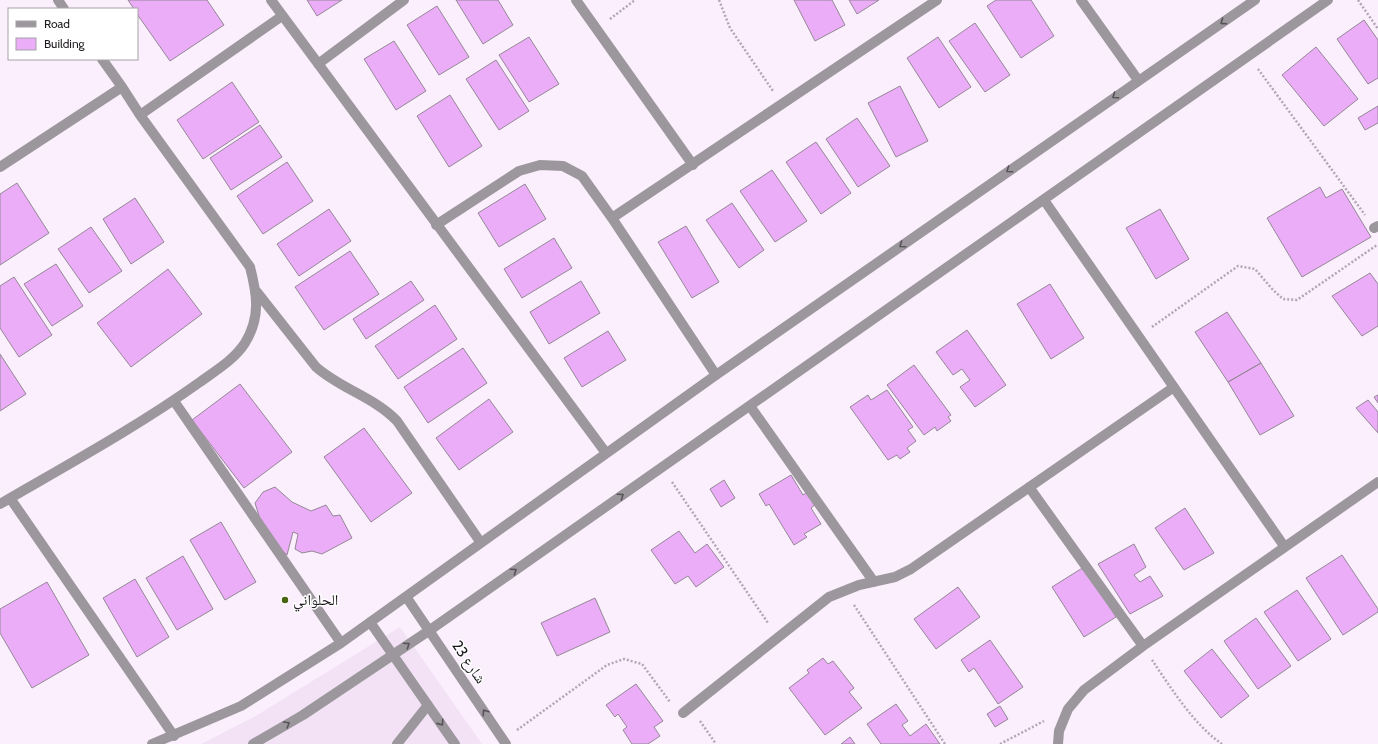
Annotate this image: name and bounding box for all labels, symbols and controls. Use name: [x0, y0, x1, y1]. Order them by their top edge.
legend: [8, 8, 138, 60]
text: Road: [44, 16, 70, 31]
one-way arrow: [1220, 17, 1227, 24]
text: Building: [44, 36, 86, 51]
one-way arrow: [1113, 91, 1120, 98]
one-way arrow: [1006, 165, 1013, 173]
one-way arrow: [900, 240, 907, 247]
one-way arrow: [616, 494, 623, 501]
one-way arrow: [510, 568, 517, 576]
place label: الحلواني: [293, 591, 338, 612]
marker: الحلواني: [280, 595, 290, 605]
street label: شارع 23: [447, 637, 490, 688]
one-way arrow: [403, 642, 410, 650]
one-way arrow: [483, 709, 490, 716]
one-way arrow: [436, 719, 444, 726]
one-way arrow: [283, 722, 290, 729]

